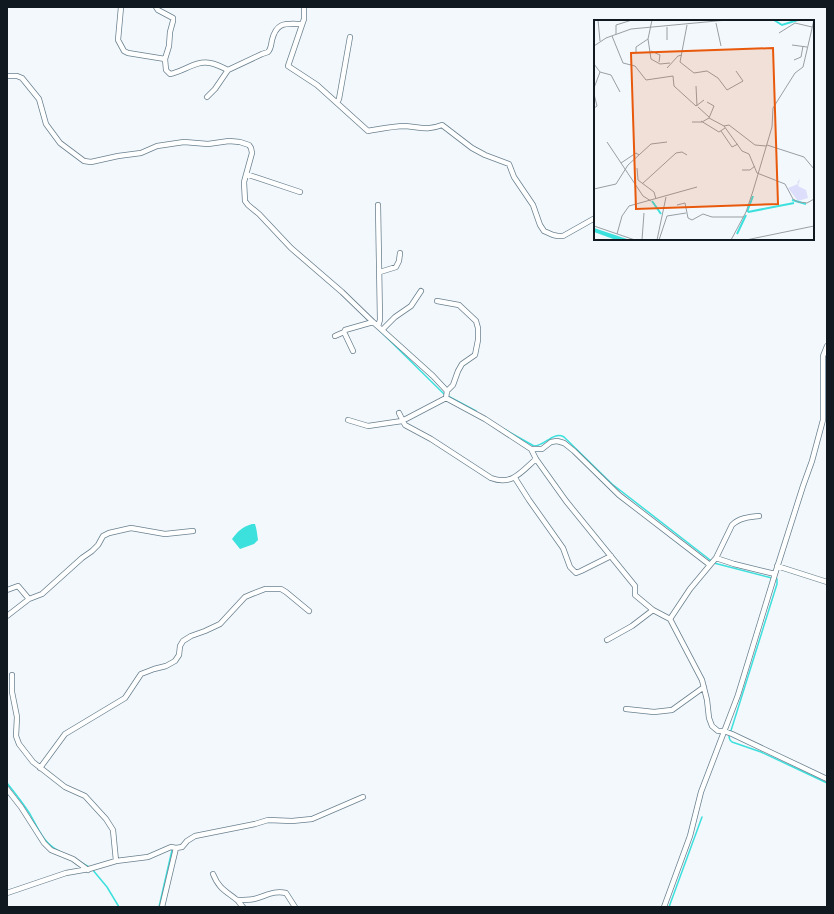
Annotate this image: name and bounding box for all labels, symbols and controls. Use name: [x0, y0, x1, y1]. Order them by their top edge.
inset map: [594, 20, 814, 240]

